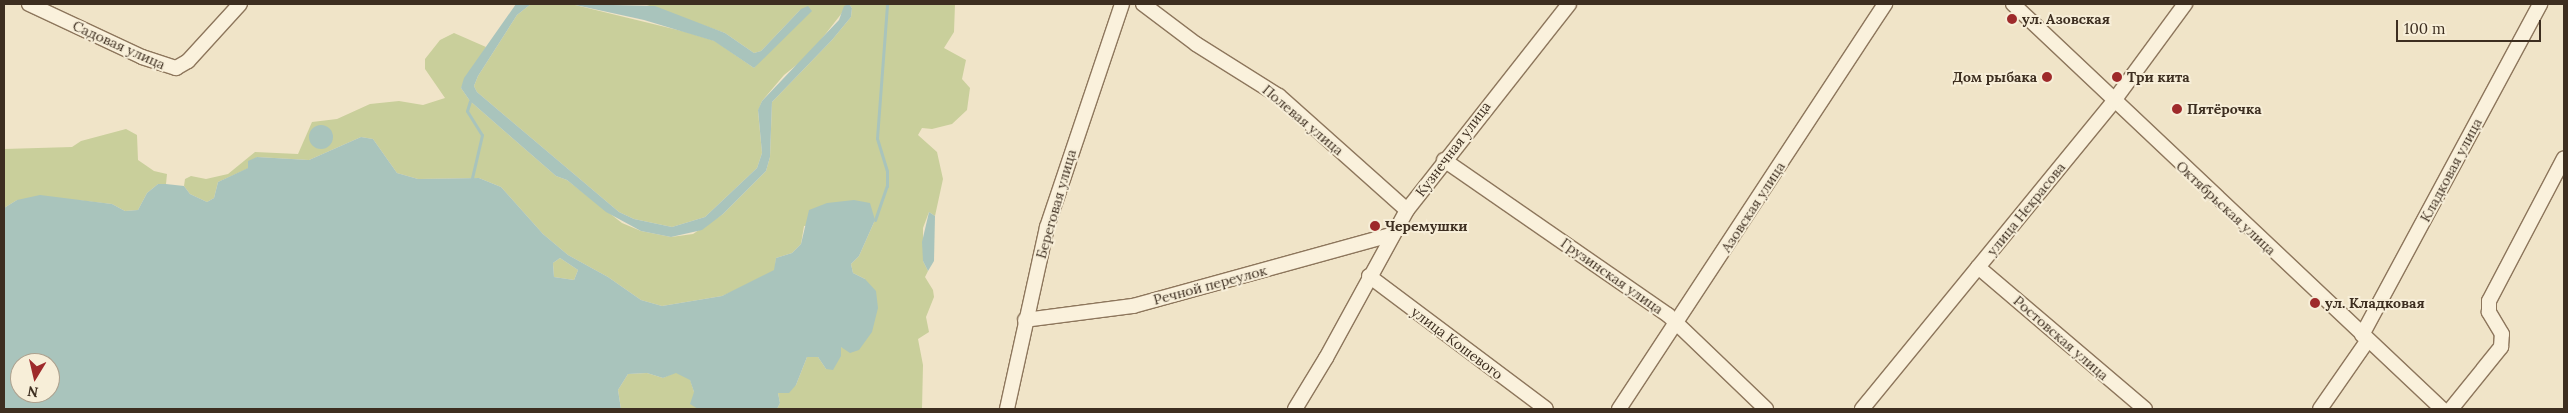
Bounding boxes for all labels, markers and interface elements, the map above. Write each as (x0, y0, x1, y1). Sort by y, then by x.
scale bar (2398, 10, 2543, 42)
place label: ул. Азовская (2022, 11, 2110, 27)
marker: ул. Азовская (2006, 13, 2018, 25)
street label: Садовая улица (70, 17, 168, 73)
text: 100 m (2404, 19, 2445, 38)
place label: Дом рыбака (1952, 69, 2037, 85)
place label: Три кита (2127, 69, 2190, 85)
marker: Дом рыбака (2041, 71, 2053, 83)
marker: Три кита (2111, 71, 2123, 83)
street label: Полевая улица (1259, 81, 1347, 159)
street label: Кузнечная улица (1412, 98, 1494, 200)
place label: Пятёрочка (2187, 101, 2262, 117)
marker: Пятёрочка (2171, 103, 2183, 115)
street label: Кладковая улица (2417, 115, 2485, 225)
street label: Береговая улица (1032, 148, 1080, 260)
street label: Октябрьская улица (2173, 158, 2279, 258)
street label: Азовская улица (1718, 159, 1788, 255)
street label: улица Некрасова (1983, 159, 2069, 259)
place label: Черемушки (1385, 218, 1468, 234)
marker: Черемушки (1369, 220, 1381, 232)
street label: Грузинская улица (1558, 234, 1666, 318)
street label: Речной переулок (1151, 262, 1269, 308)
street label: Ростовская улица (2010, 292, 2112, 384)
place label: ул. Кладковая (2325, 295, 2425, 311)
marker: ул. Кладковая (2309, 297, 2321, 309)
street label: улица Кошевого (1408, 303, 1506, 383)
north arrow (10, 353, 60, 403)
text: N (26, 382, 40, 402)

